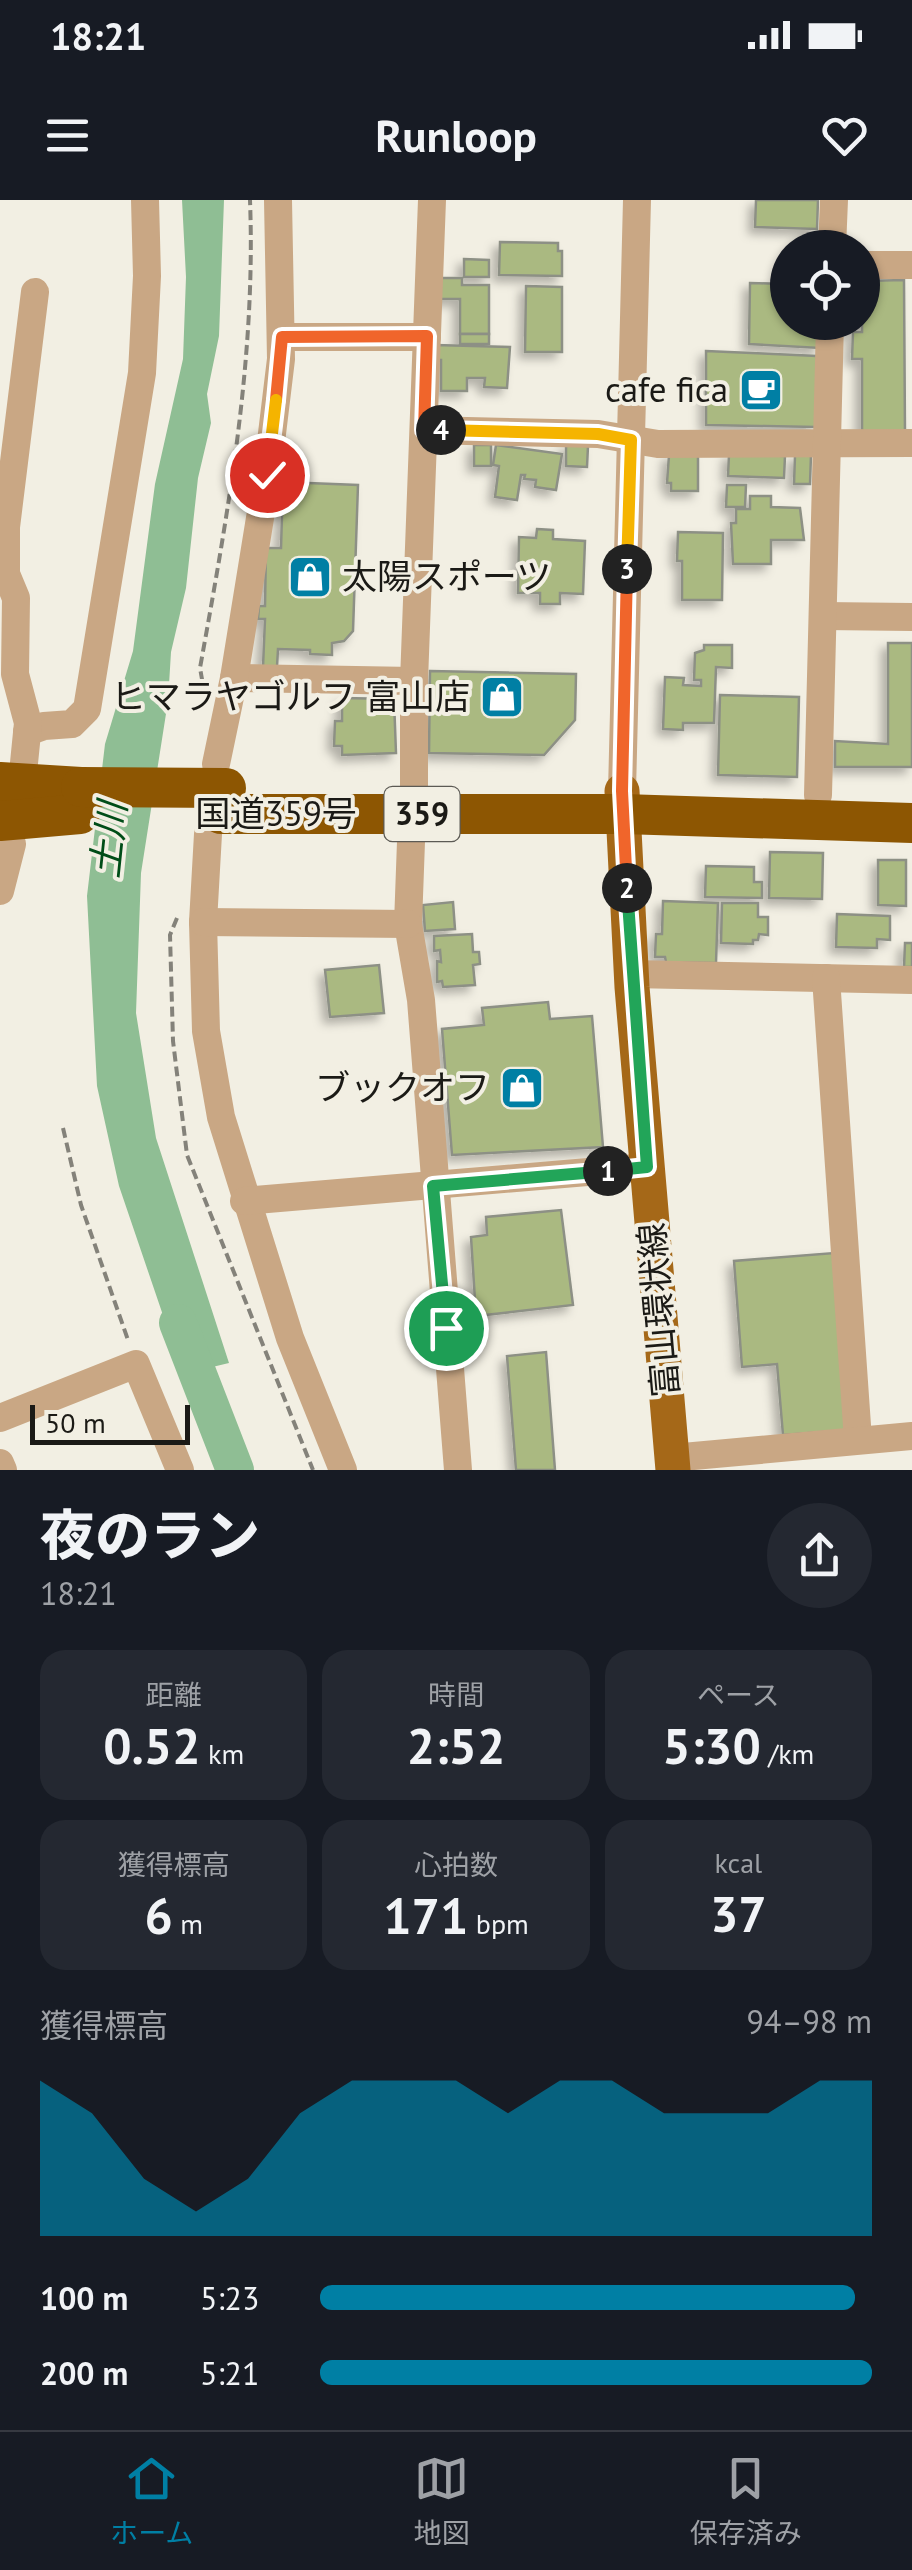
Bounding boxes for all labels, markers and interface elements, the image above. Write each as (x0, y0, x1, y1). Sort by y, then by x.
text: 18:21 (50, 11, 146, 60)
text: Runloop (375, 106, 537, 164)
icon: menu (40, 108, 95, 163)
icon: heart (817, 108, 872, 163)
map controls (770, 230, 880, 340)
button: locate (770, 230, 880, 340)
place label: cafe fica (605, 366, 728, 412)
cafe icon: cafe fica (738, 367, 784, 413)
pin: 4 (416, 405, 466, 455)
text: 4 (433, 411, 449, 448)
pin (225, 433, 310, 518)
icon: check (240, 448, 295, 503)
pin: 3 (602, 544, 652, 594)
text: 3 (619, 550, 635, 587)
place label: 太陽スポーツ (342, 553, 551, 599)
shop icon: 太陽スポーツ (287, 554, 333, 600)
place label: ヒマラヤゴルフ 富山店 (111, 673, 470, 719)
shop icon: ヒマラヤゴルフ 富山店 (479, 674, 525, 720)
road number: 359 (384, 787, 460, 841)
street label: 国道359号 (195, 790, 357, 836)
water label: 土川 (79, 796, 136, 880)
pin: 2 (602, 863, 652, 913)
text: 2 (619, 869, 635, 906)
place label: ブックオフ (315, 1064, 490, 1110)
shop icon: ブックオフ (499, 1065, 545, 1111)
pin: 1 (583, 1146, 633, 1196)
text: 1 (600, 1152, 616, 1189)
street label: 富山環状線 (627, 1221, 689, 1399)
pin (404, 1286, 489, 1371)
icon: arrive (419, 1301, 474, 1356)
scale bar (30, 1400, 190, 1444)
text: 50 m (45, 1404, 106, 1441)
text: 夜のラン (40, 1499, 260, 1570)
button: share (767, 1503, 872, 1608)
text: 18:21 (40, 1572, 117, 1614)
text: 距離 (146, 1676, 202, 1713)
text: 時間 (428, 1676, 484, 1713)
text: ペース (697, 1676, 780, 1713)
text: 0.52 (103, 1713, 201, 1778)
text: 2:52 (407, 1713, 505, 1778)
text: 5:30 (662, 1713, 761, 1778)
text: km (201, 1735, 244, 1772)
text: /km (761, 1735, 814, 1772)
text: kcal (714, 1844, 762, 1881)
text: 獲得標高 (118, 1846, 230, 1883)
text: 心拍数 (414, 1846, 498, 1883)
text: 37 (710, 1881, 767, 1946)
text: 6 (144, 1883, 173, 1948)
text: 171 (383, 1883, 468, 1948)
text: m (173, 1905, 203, 1942)
text: bpm (468, 1905, 529, 1942)
text: 94–98 m (747, 2000, 872, 2042)
text: 獲得標高 (40, 2004, 168, 2046)
text: 100 m (40, 2277, 128, 2319)
text: 5:23 (200, 2277, 259, 2319)
text: 200 m (40, 2352, 128, 2394)
text: 5:21 (200, 2352, 259, 2394)
tab: ホーム (110, 2451, 193, 2551)
tab: 地図 (414, 2451, 470, 2551)
tab: 保存済み (690, 2451, 802, 2551)

